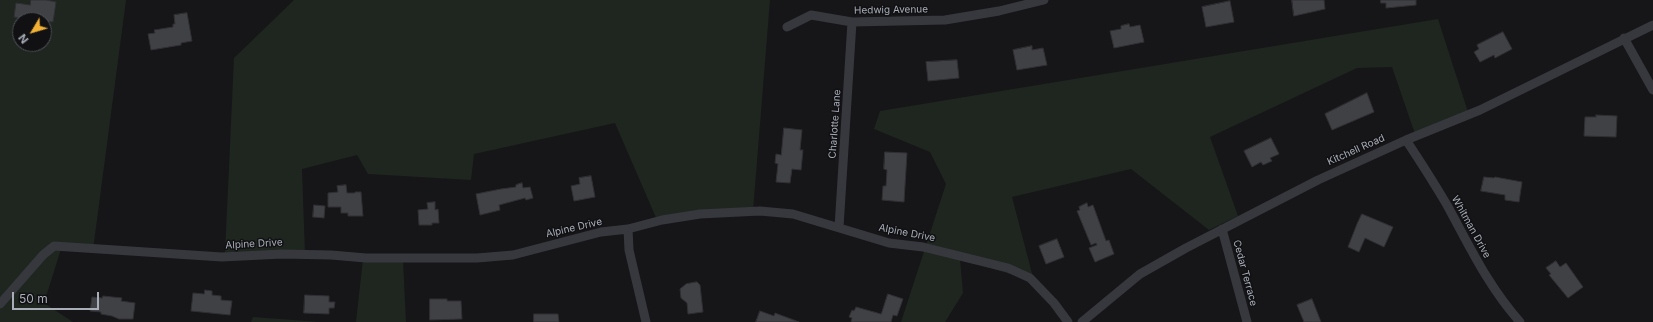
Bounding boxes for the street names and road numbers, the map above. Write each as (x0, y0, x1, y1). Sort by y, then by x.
street label: Hedwig Avenue (854, 3, 928, 17)
street label: Charlotte Lane (827, 89, 843, 159)
street label: Kitchell Road (1325, 132, 1387, 168)
street label: Whitman Drive (1449, 194, 1493, 260)
street label: Alpine Drive (545, 216, 603, 240)
street label: Alpine Drive (878, 222, 936, 244)
street label: Alpine Drive (225, 237, 283, 251)
street label: Cedar Terrace (1230, 239, 1260, 307)

